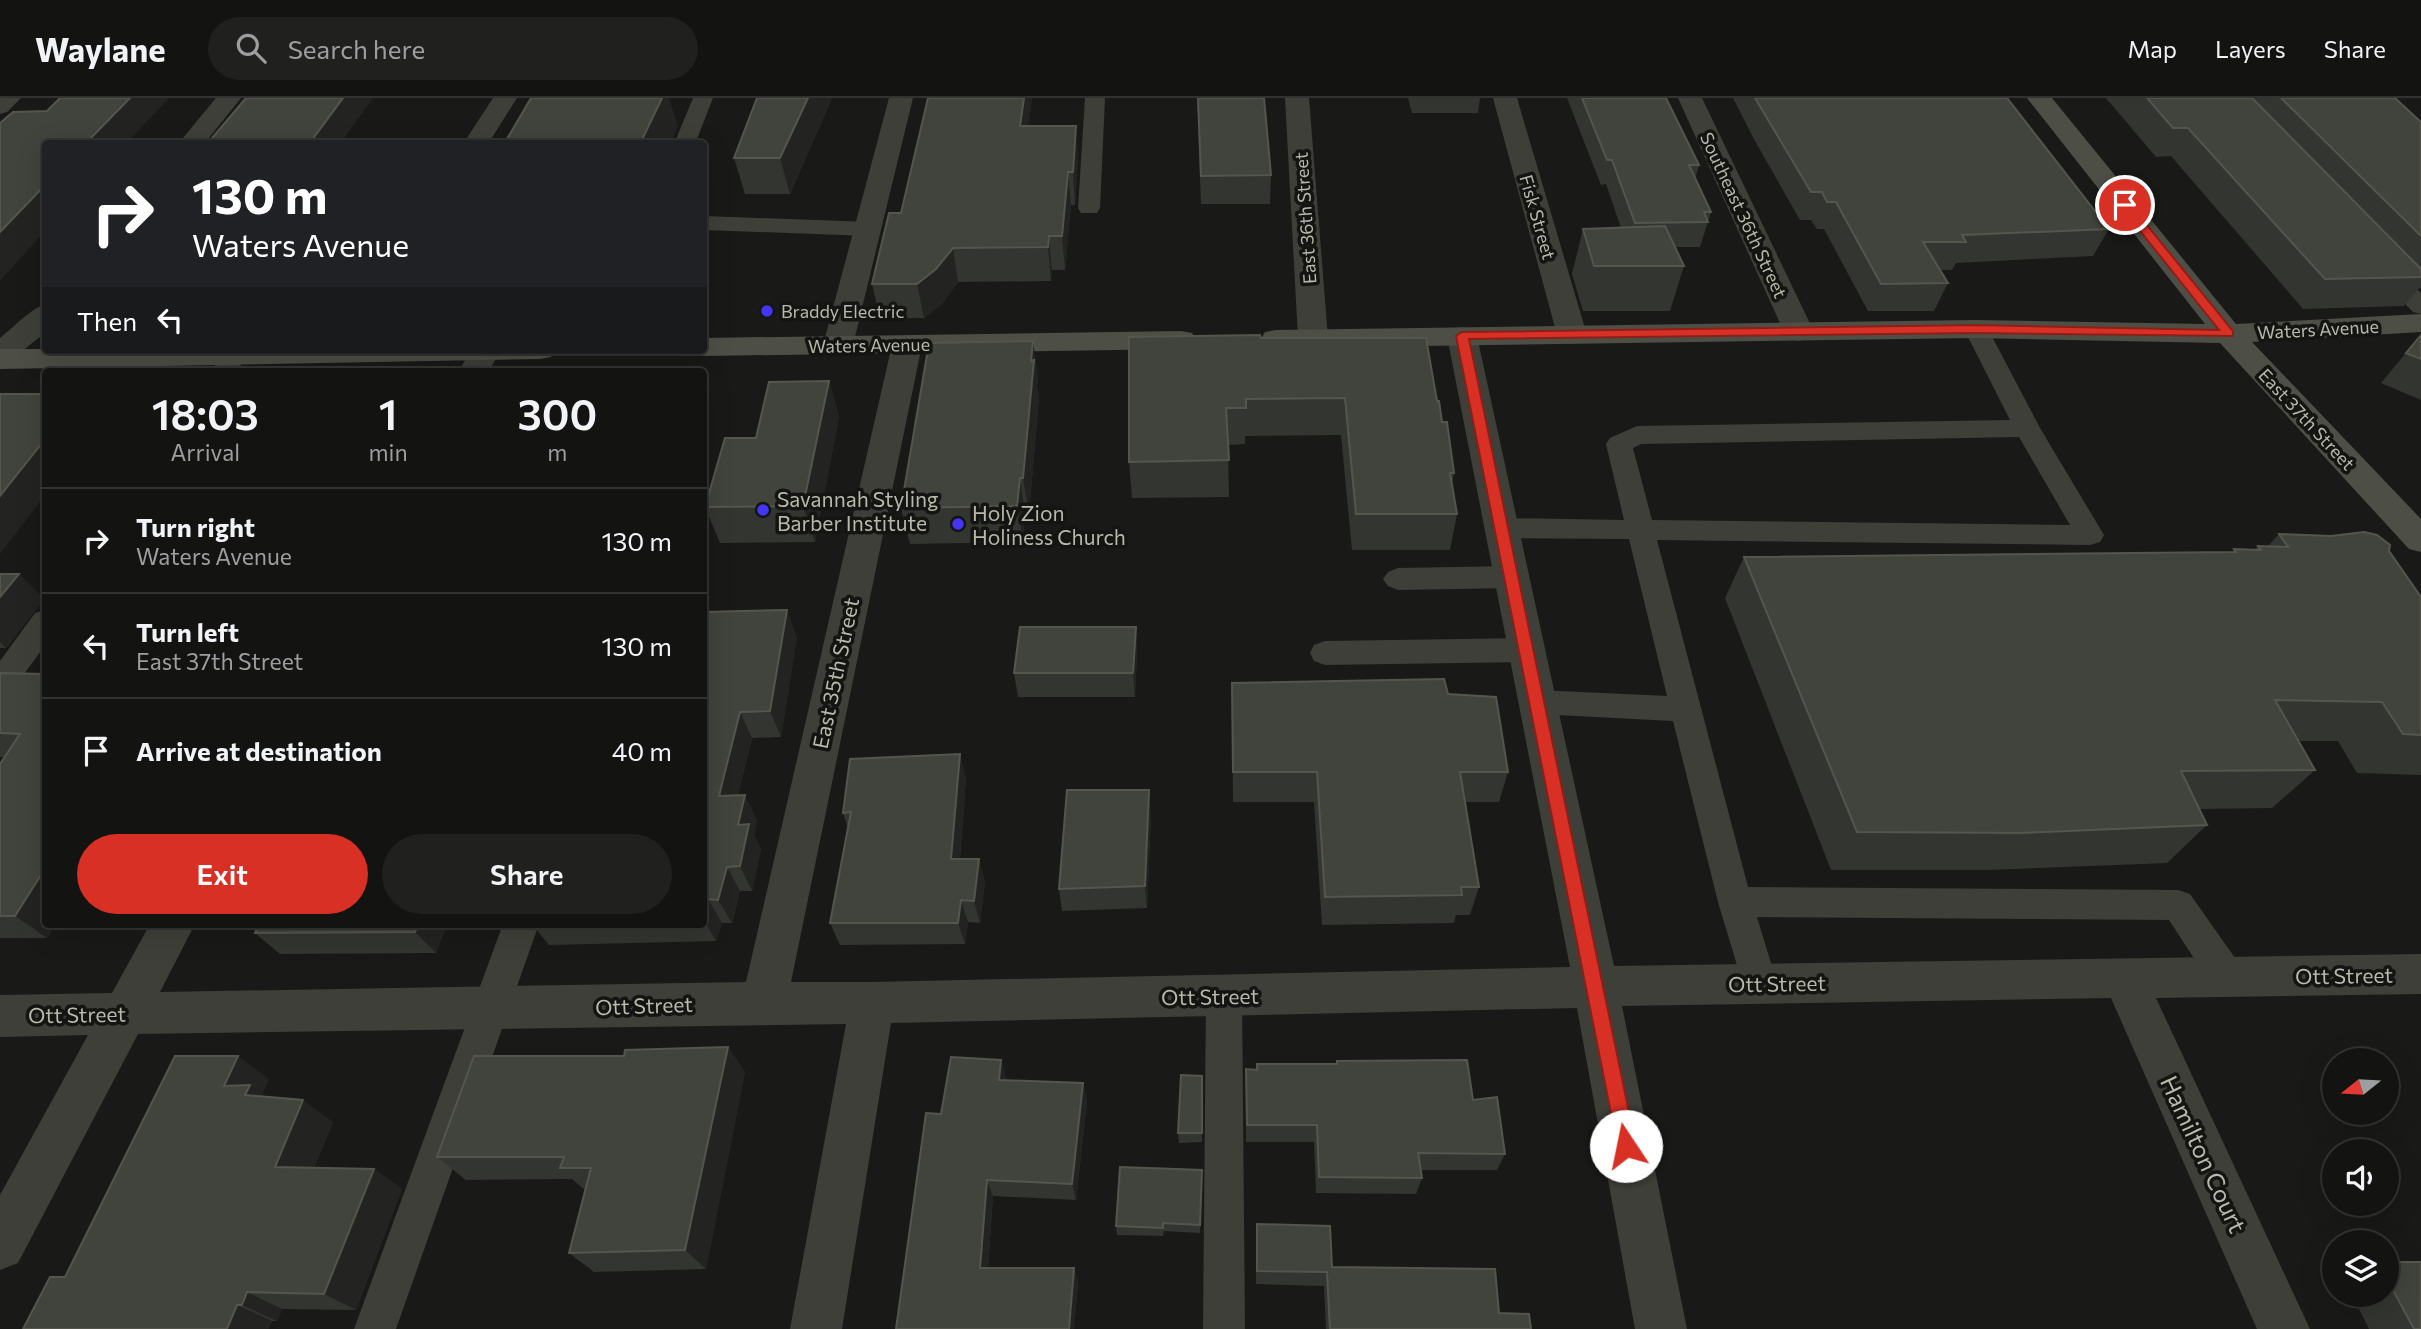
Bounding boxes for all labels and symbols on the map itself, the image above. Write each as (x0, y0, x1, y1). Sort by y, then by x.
street label: Southeast 36th Street (1696, 129, 1792, 301)
street label: East 36th Street (1289, 151, 1321, 285)
street label: Fisk Street (1515, 172, 1561, 262)
pin (2095, 175, 2155, 235)
place label: Braddy Electric (781, 300, 904, 322)
marker: Braddy Electric (759, 303, 775, 319)
street label: Waters Avenue (2256, 315, 2380, 343)
street label: Waters Avenue (808, 333, 930, 357)
street label: East 37th Street (2254, 364, 2360, 474)
place label: Savannah Styling Barber Institute (777, 486, 938, 535)
place label: Holy Zion Holiness Church (972, 500, 1126, 549)
marker: Savannah Styling Barber Institute (755, 502, 771, 518)
marker: Holy Zion Holiness Church (950, 516, 966, 532)
street label: East 35th Street (807, 595, 863, 751)
street label: Ott Street (2295, 962, 2393, 988)
street label: Ott Street (1728, 970, 1826, 996)
street label: Ott Street (1161, 983, 1259, 1009)
street label: Ott Street (595, 991, 693, 1019)
street label: Ott Street (28, 1001, 126, 1027)
north arrow (2322, 1048, 2399, 1125)
street label: Hamilton Court (2155, 1071, 2253, 1237)
position arrow (1589, 1109, 1663, 1183)

